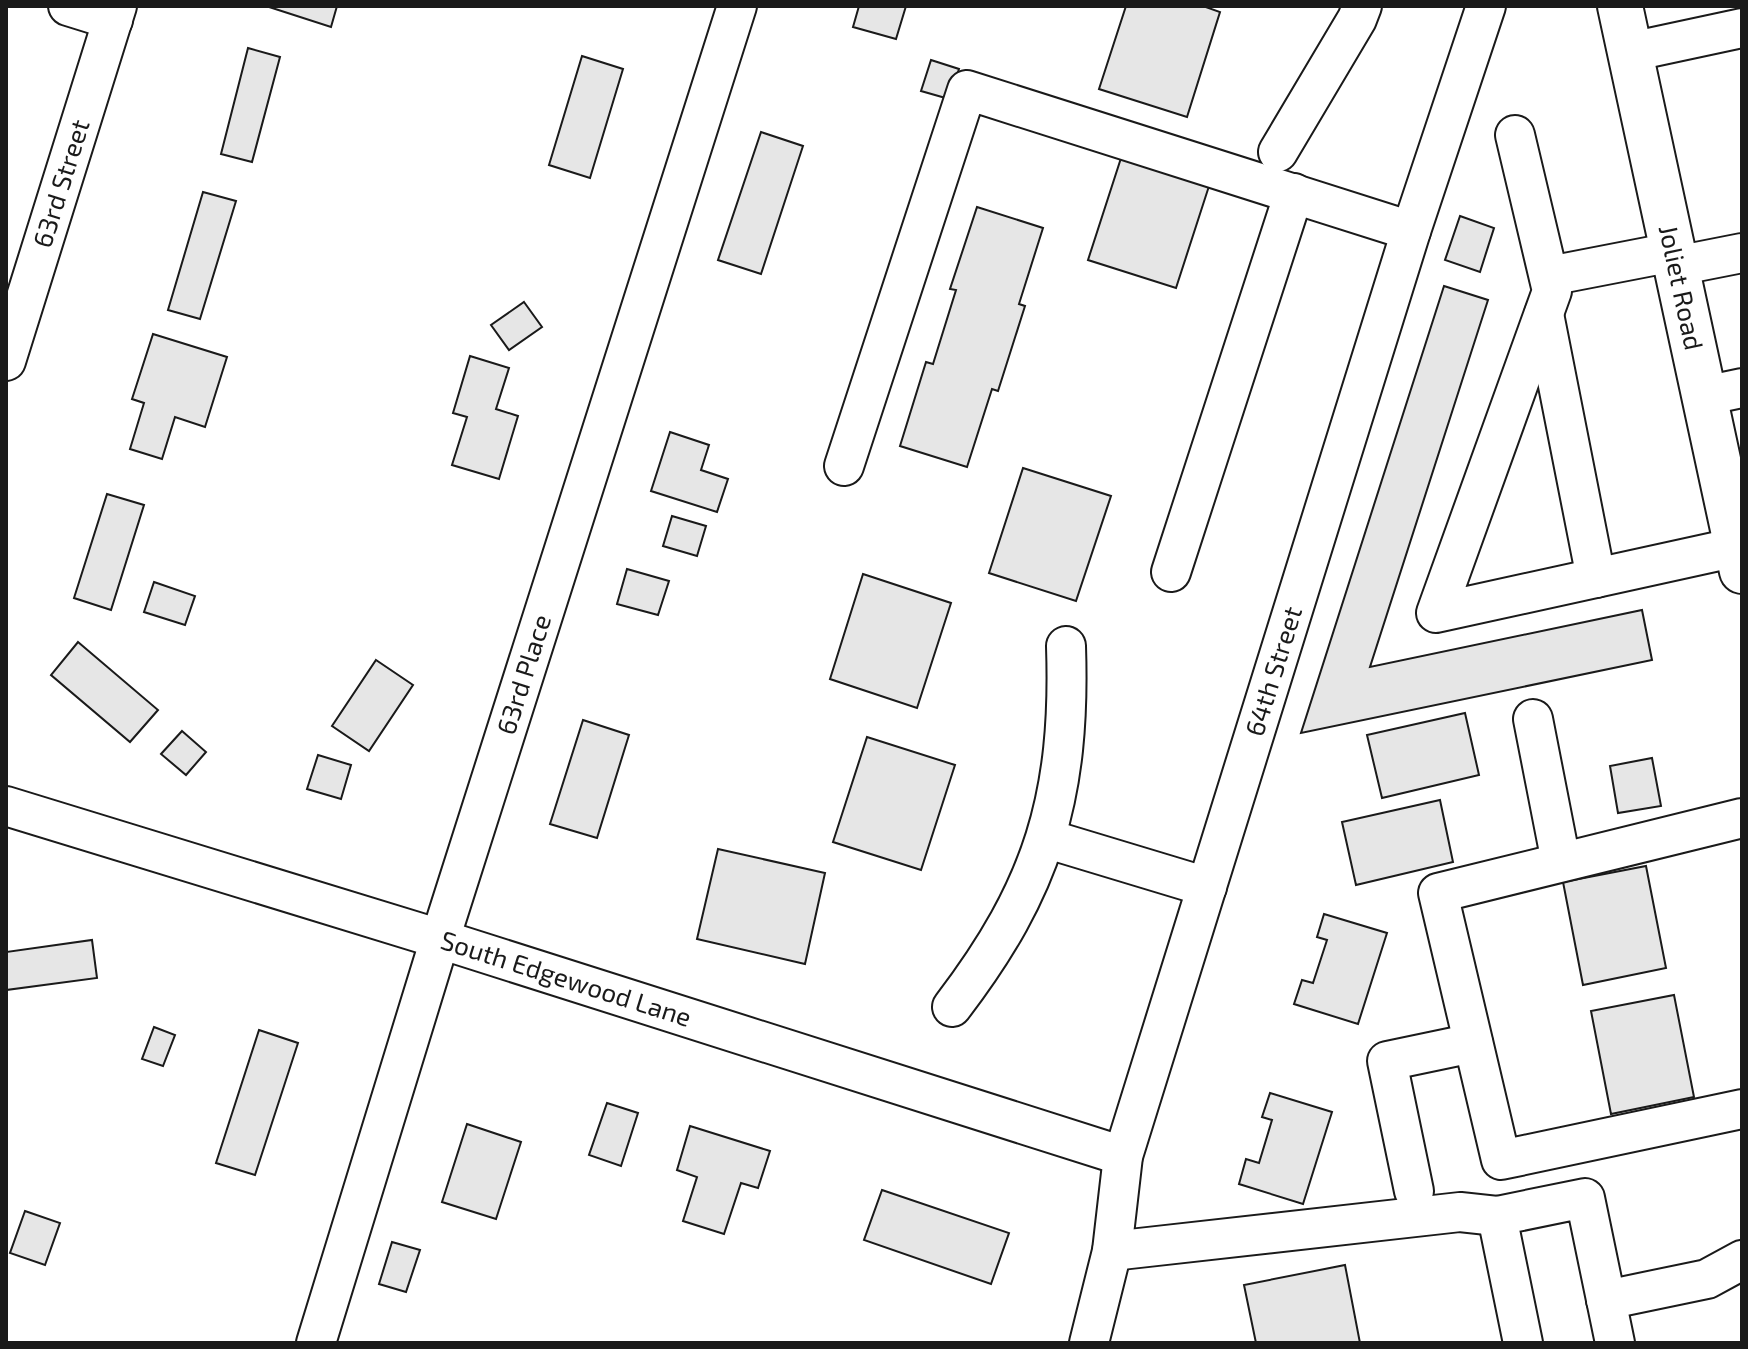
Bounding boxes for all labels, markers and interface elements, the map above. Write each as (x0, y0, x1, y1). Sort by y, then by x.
street label: 63rd Street (26, 115, 95, 251)
street label: Joliet Road (1654, 222, 1711, 353)
street label: 64th Street (1238, 602, 1307, 740)
street label: 63rd Place (489, 610, 556, 738)
street label: South Edgewood Lane (437, 923, 696, 1032)

